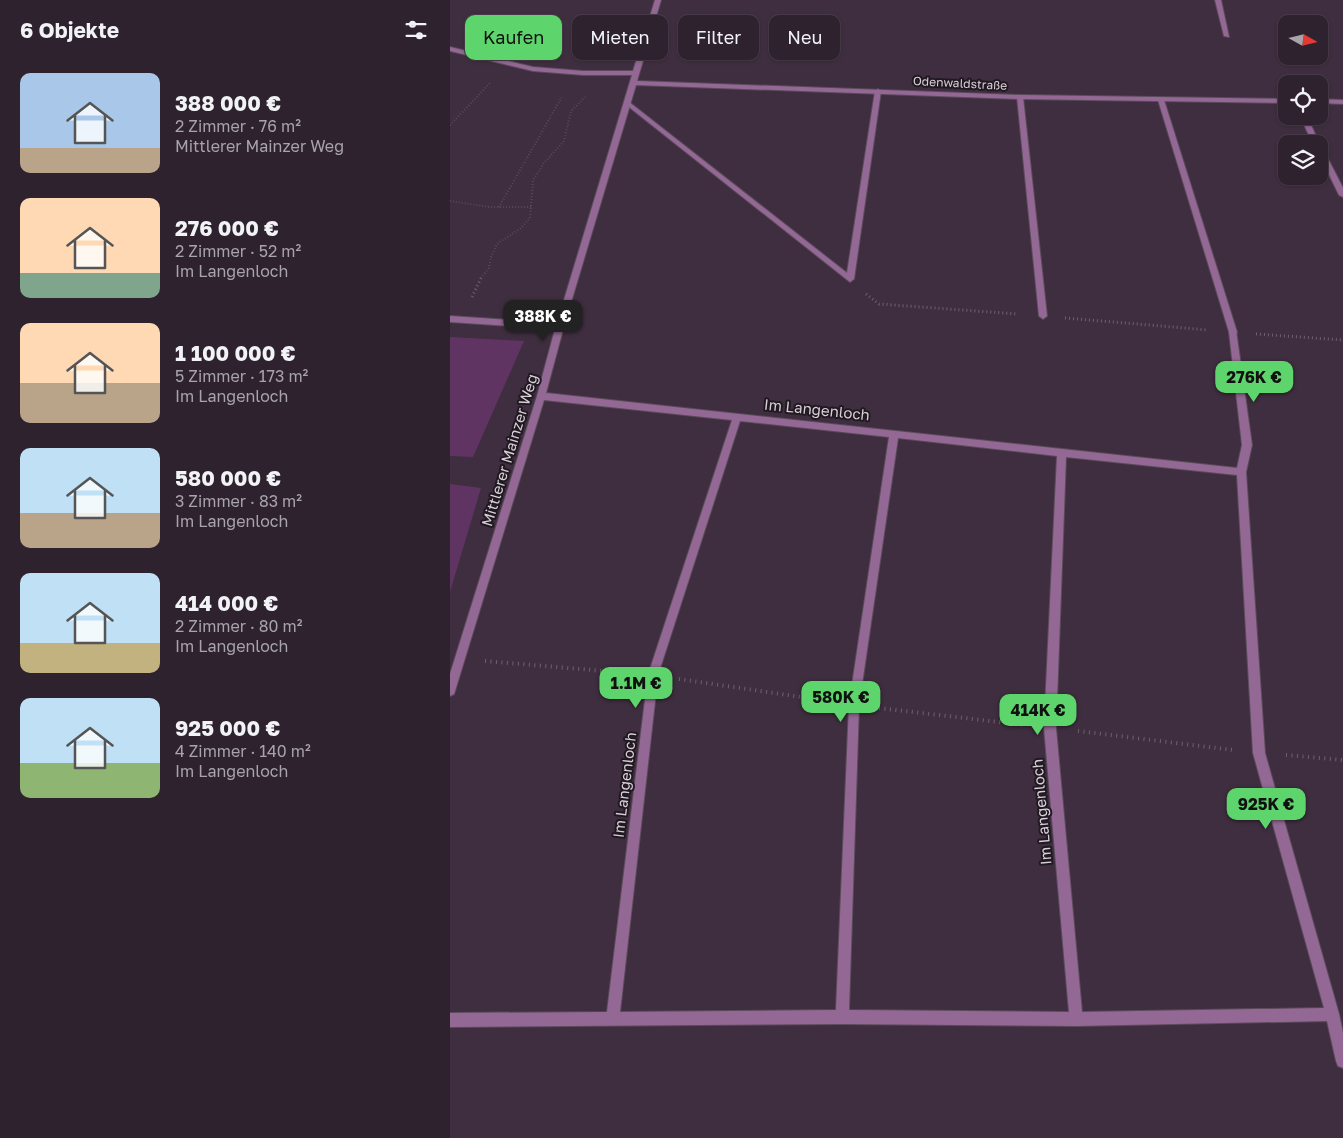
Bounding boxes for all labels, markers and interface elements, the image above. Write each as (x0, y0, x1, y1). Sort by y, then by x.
chip: Kaufen (465, 15, 562, 60)
chip: Mieten (572, 15, 668, 60)
chip: Filter (678, 15, 759, 60)
chip: Neu (769, 15, 840, 60)
north arrow (1278, 15, 1328, 65)
map controls (1278, 15, 1328, 185)
icon: filters (402, 16, 430, 44)
text: 6 Objekte (20, 17, 119, 43)
street label: Odenwaldstraße (913, 73, 1007, 93)
button: locate (1278, 75, 1328, 125)
text: 388 000 € (175, 90, 281, 116)
icon: home (60, 93, 120, 153)
text: 2 Zimmer · 76 m² (175, 116, 301, 136)
button: layers (1278, 135, 1328, 185)
text: Mittlerer Mainzer Weg (175, 136, 344, 156)
text: 276 000 € (175, 215, 279, 241)
icon: home (60, 218, 120, 278)
text: 2 Zimmer · 52 m² (175, 241, 301, 261)
text: Im Langenloch (175, 261, 288, 281)
pin: 388K € (502, 300, 584, 342)
text: 388K € (514, 306, 572, 326)
text: 1 100 000 € (175, 340, 295, 366)
icon: home (60, 343, 120, 403)
pin: 276K € (1213, 360, 1295, 403)
text: 5 Zimmer · 173 m² (175, 366, 308, 386)
text: 276K € (1226, 367, 1282, 387)
street label: Mittlerer Mainzer Weg (477, 372, 541, 528)
text: Im Langenloch (175, 386, 288, 406)
street label: Im Langenloch (763, 394, 871, 424)
text: 580 000 € (175, 465, 281, 491)
icon: home (60, 468, 120, 528)
text: 3 Zimmer · 83 m² (175, 491, 302, 511)
text: Im Langenloch (175, 511, 288, 531)
text: 414 000 € (175, 590, 278, 616)
icon: home (60, 593, 120, 653)
text: 2 Zimmer · 80 m² (175, 616, 302, 636)
text: Im Langenloch (175, 636, 288, 656)
pin: 1.1M € (595, 666, 677, 709)
text: 1.1M € (610, 673, 662, 693)
pin: 580K € (800, 680, 882, 723)
text: 580K € (812, 687, 870, 707)
pin: 414K € (997, 694, 1079, 736)
text: 414K € (1010, 700, 1066, 720)
text: 925 000 € (175, 715, 280, 741)
icon: home (60, 718, 120, 778)
street label: Im Langenloch (609, 731, 639, 839)
text: 4 Zimmer · 140 m² (175, 741, 311, 761)
street label: Im Langenloch (1027, 758, 1055, 866)
text: Im Langenloch (175, 761, 288, 781)
pin: 925K € (1225, 788, 1307, 830)
text: 925K € (1238, 794, 1294, 814)

